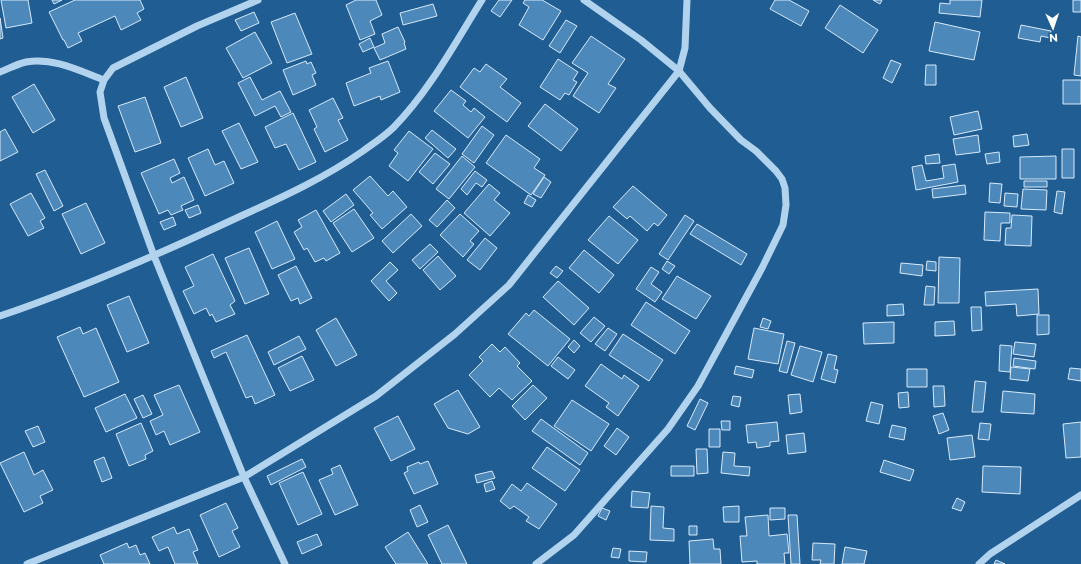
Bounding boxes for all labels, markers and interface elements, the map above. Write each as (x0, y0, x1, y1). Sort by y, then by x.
north arrow (1033, 8, 1073, 48)
text: N (1049, 31, 1058, 45)

